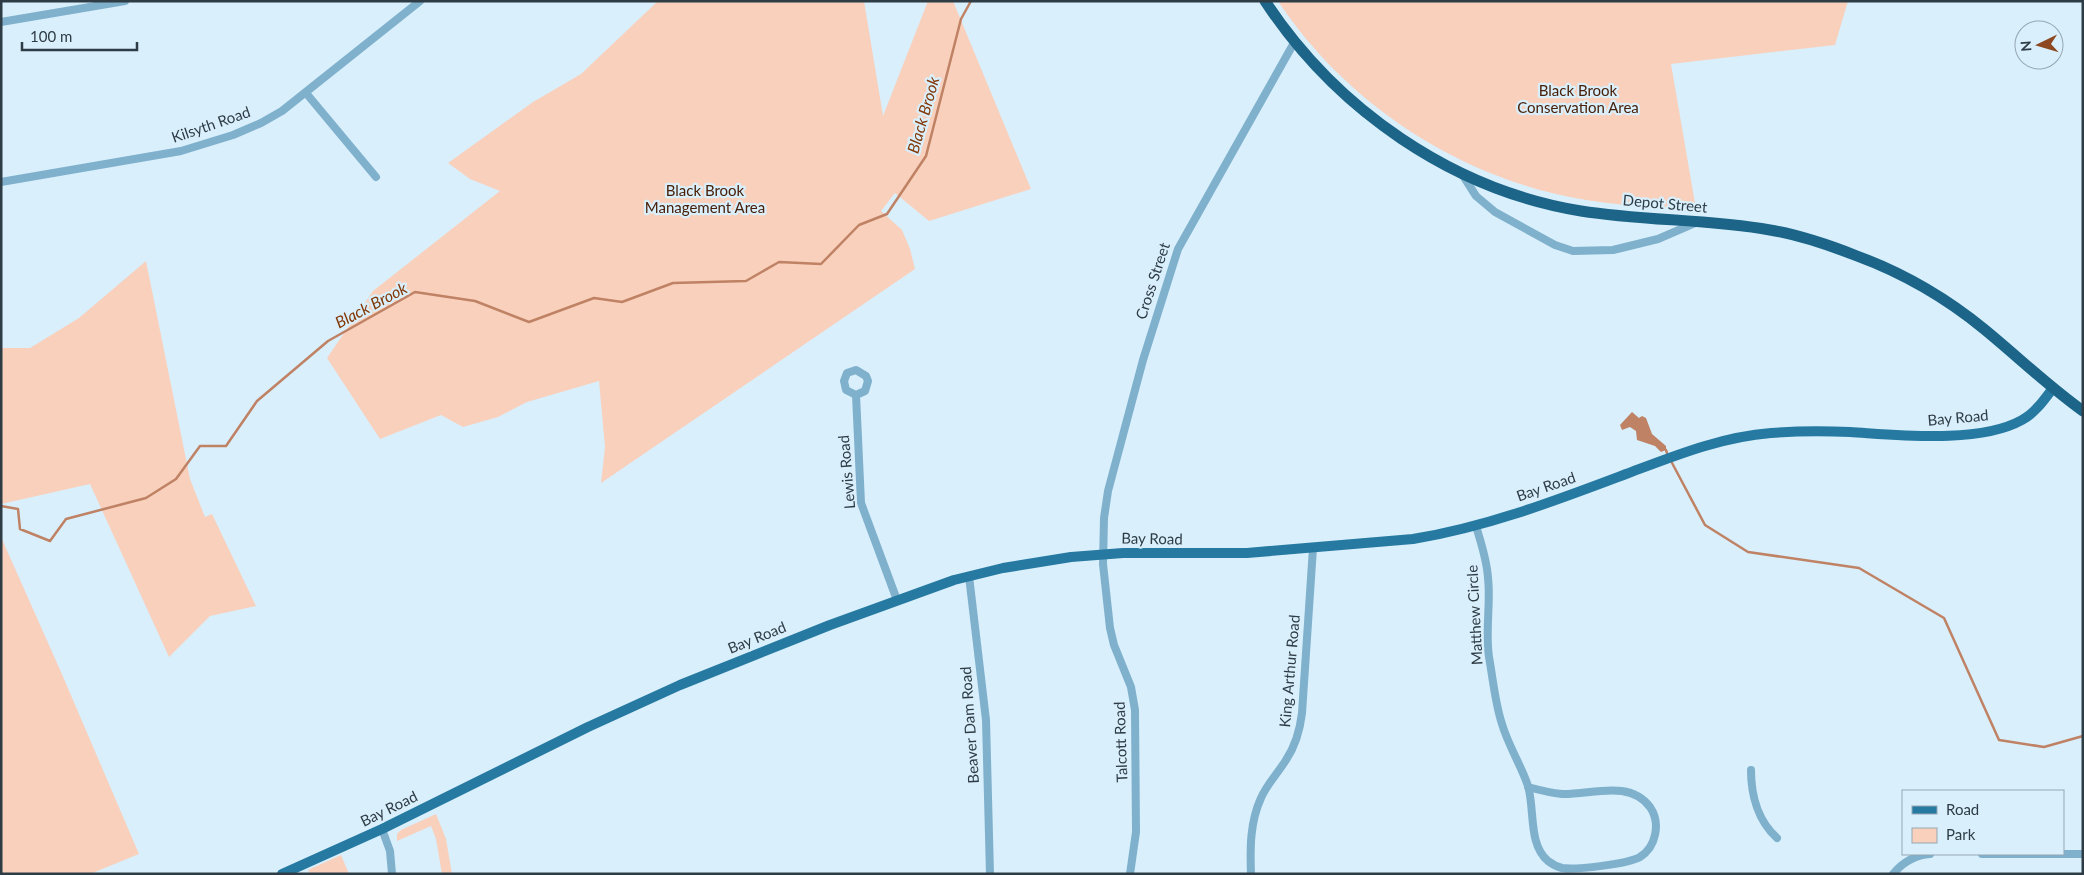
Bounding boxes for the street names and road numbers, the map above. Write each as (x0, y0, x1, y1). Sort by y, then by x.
street label: Kilsyth Road (169, 102, 252, 146)
street label: Depot Street (1622, 190, 1709, 216)
street label: Cross Street (1131, 239, 1173, 321)
street label: Bay Road (1927, 405, 1989, 429)
street label: Lewis Road (834, 434, 858, 510)
street label: Bay Road (1514, 468, 1578, 505)
street label: Bay Road (1121, 528, 1183, 548)
street label: Matthew Circle (1462, 564, 1486, 666)
street label: King Arthur Road (1275, 614, 1303, 728)
street label: Bay Road (725, 617, 788, 657)
street label: Beaver Dam Road (956, 666, 982, 784)
street label: Talcott Road (1110, 701, 1130, 783)
street label: Bay Road (357, 787, 420, 830)

